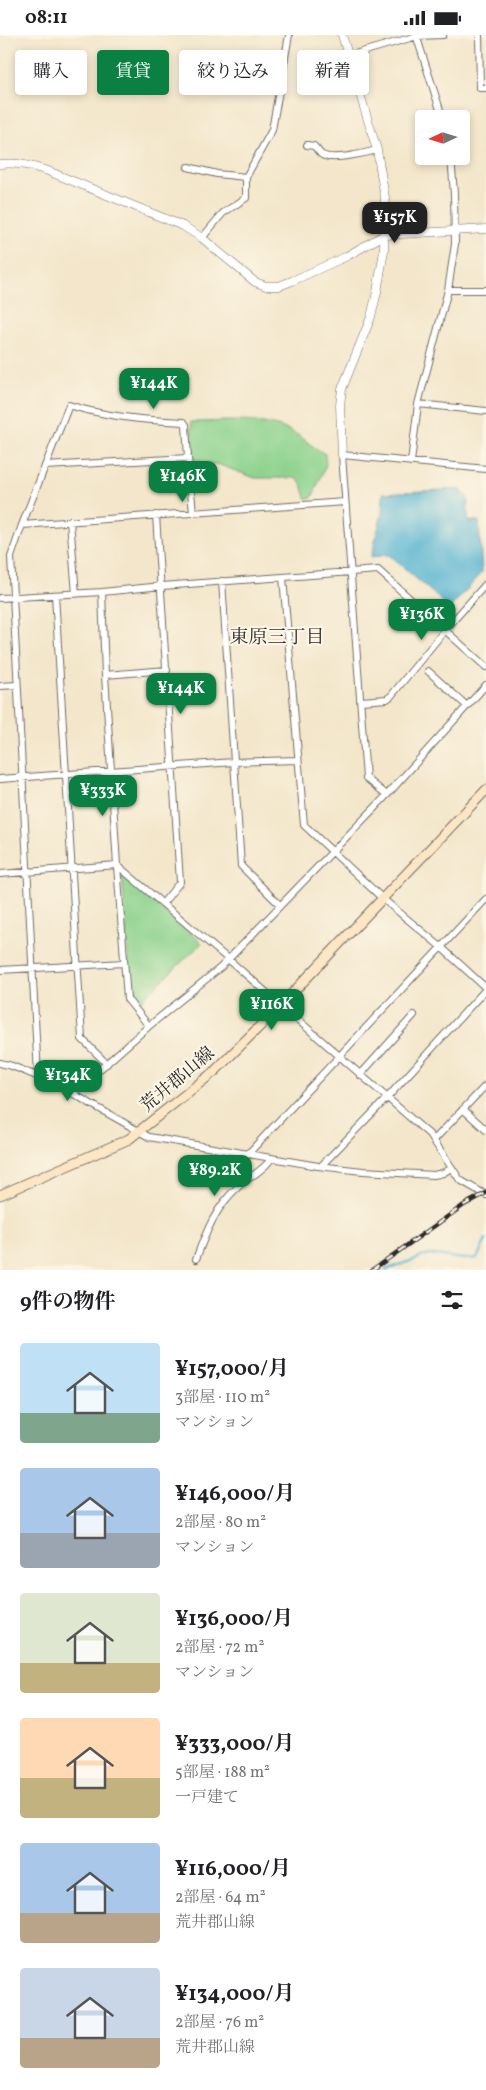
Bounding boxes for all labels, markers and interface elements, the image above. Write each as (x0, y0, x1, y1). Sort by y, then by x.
text: 08:11 (25, 5, 68, 31)
chip: 購入 (15, 50, 87, 95)
chip: 賃貸 (97, 50, 169, 95)
chip: 絞り込み (179, 50, 287, 95)
chip: 新着 (297, 50, 369, 95)
north arrow (415, 110, 470, 165)
map controls (415, 110, 470, 165)
pin: ¥157K (360, 201, 430, 244)
text: ¥157K (373, 207, 417, 229)
pin: ¥144K (119, 367, 189, 410)
text: ¥144K (130, 373, 178, 395)
pin: ¥146K (148, 461, 218, 503)
text: ¥146K (160, 466, 206, 488)
pin: ¥136K (387, 599, 457, 641)
text: ¥136K (399, 604, 445, 626)
district label: 東原三丁目 (229, 625, 325, 651)
pin: ¥144K (146, 673, 216, 715)
text: ¥144K (157, 678, 205, 700)
pin: ¥333K (68, 775, 138, 817)
text: ¥333K (80, 780, 126, 802)
pin: ¥116K (237, 989, 307, 1031)
text: ¥116K (250, 994, 294, 1016)
street label: 荒井郡山線 (135, 1042, 220, 1119)
pin: ¥134K (33, 1059, 103, 1102)
text: ¥134K (45, 1065, 91, 1087)
pin: ¥89.2K (174, 1155, 256, 1197)
text: ¥89.2K (189, 1160, 241, 1182)
icon: filters (438, 1286, 466, 1314)
text: 9件の物件 (20, 1288, 116, 1317)
text: ¥157,000/月 (175, 1355, 289, 1384)
icon: home (60, 1363, 120, 1423)
text: 3部屋 · 110 m² (175, 1387, 270, 1409)
text: マンション (175, 1412, 254, 1434)
text: ¥146,000/月 (175, 1480, 295, 1509)
icon: home (60, 1488, 120, 1548)
text: 2部屋 · 80 m² (175, 1512, 266, 1534)
text: マンション (175, 1537, 254, 1559)
text: ¥136,000/月 (175, 1605, 293, 1634)
icon: home (60, 1613, 120, 1673)
text: 2部屋 · 72 m² (175, 1637, 264, 1659)
text: マンション (175, 1662, 254, 1684)
text: ¥333,000/月 (175, 1730, 295, 1759)
icon: home (60, 1738, 120, 1798)
text: 5部屋 · 188 m² (175, 1762, 270, 1784)
text: 一戸建て (175, 1787, 239, 1809)
text: ¥116,000/月 (175, 1855, 291, 1884)
icon: home (60, 1863, 120, 1923)
text: 2部屋 · 64 m² (175, 1887, 266, 1909)
text: 荒井郡山線 (175, 1912, 255, 1934)
text: ¥134,000/月 (175, 1980, 295, 2009)
icon: home (60, 1988, 120, 2048)
text: 2部屋 · 76 m² (175, 2012, 264, 2034)
text: 荒井郡山線 (175, 2037, 255, 2059)

